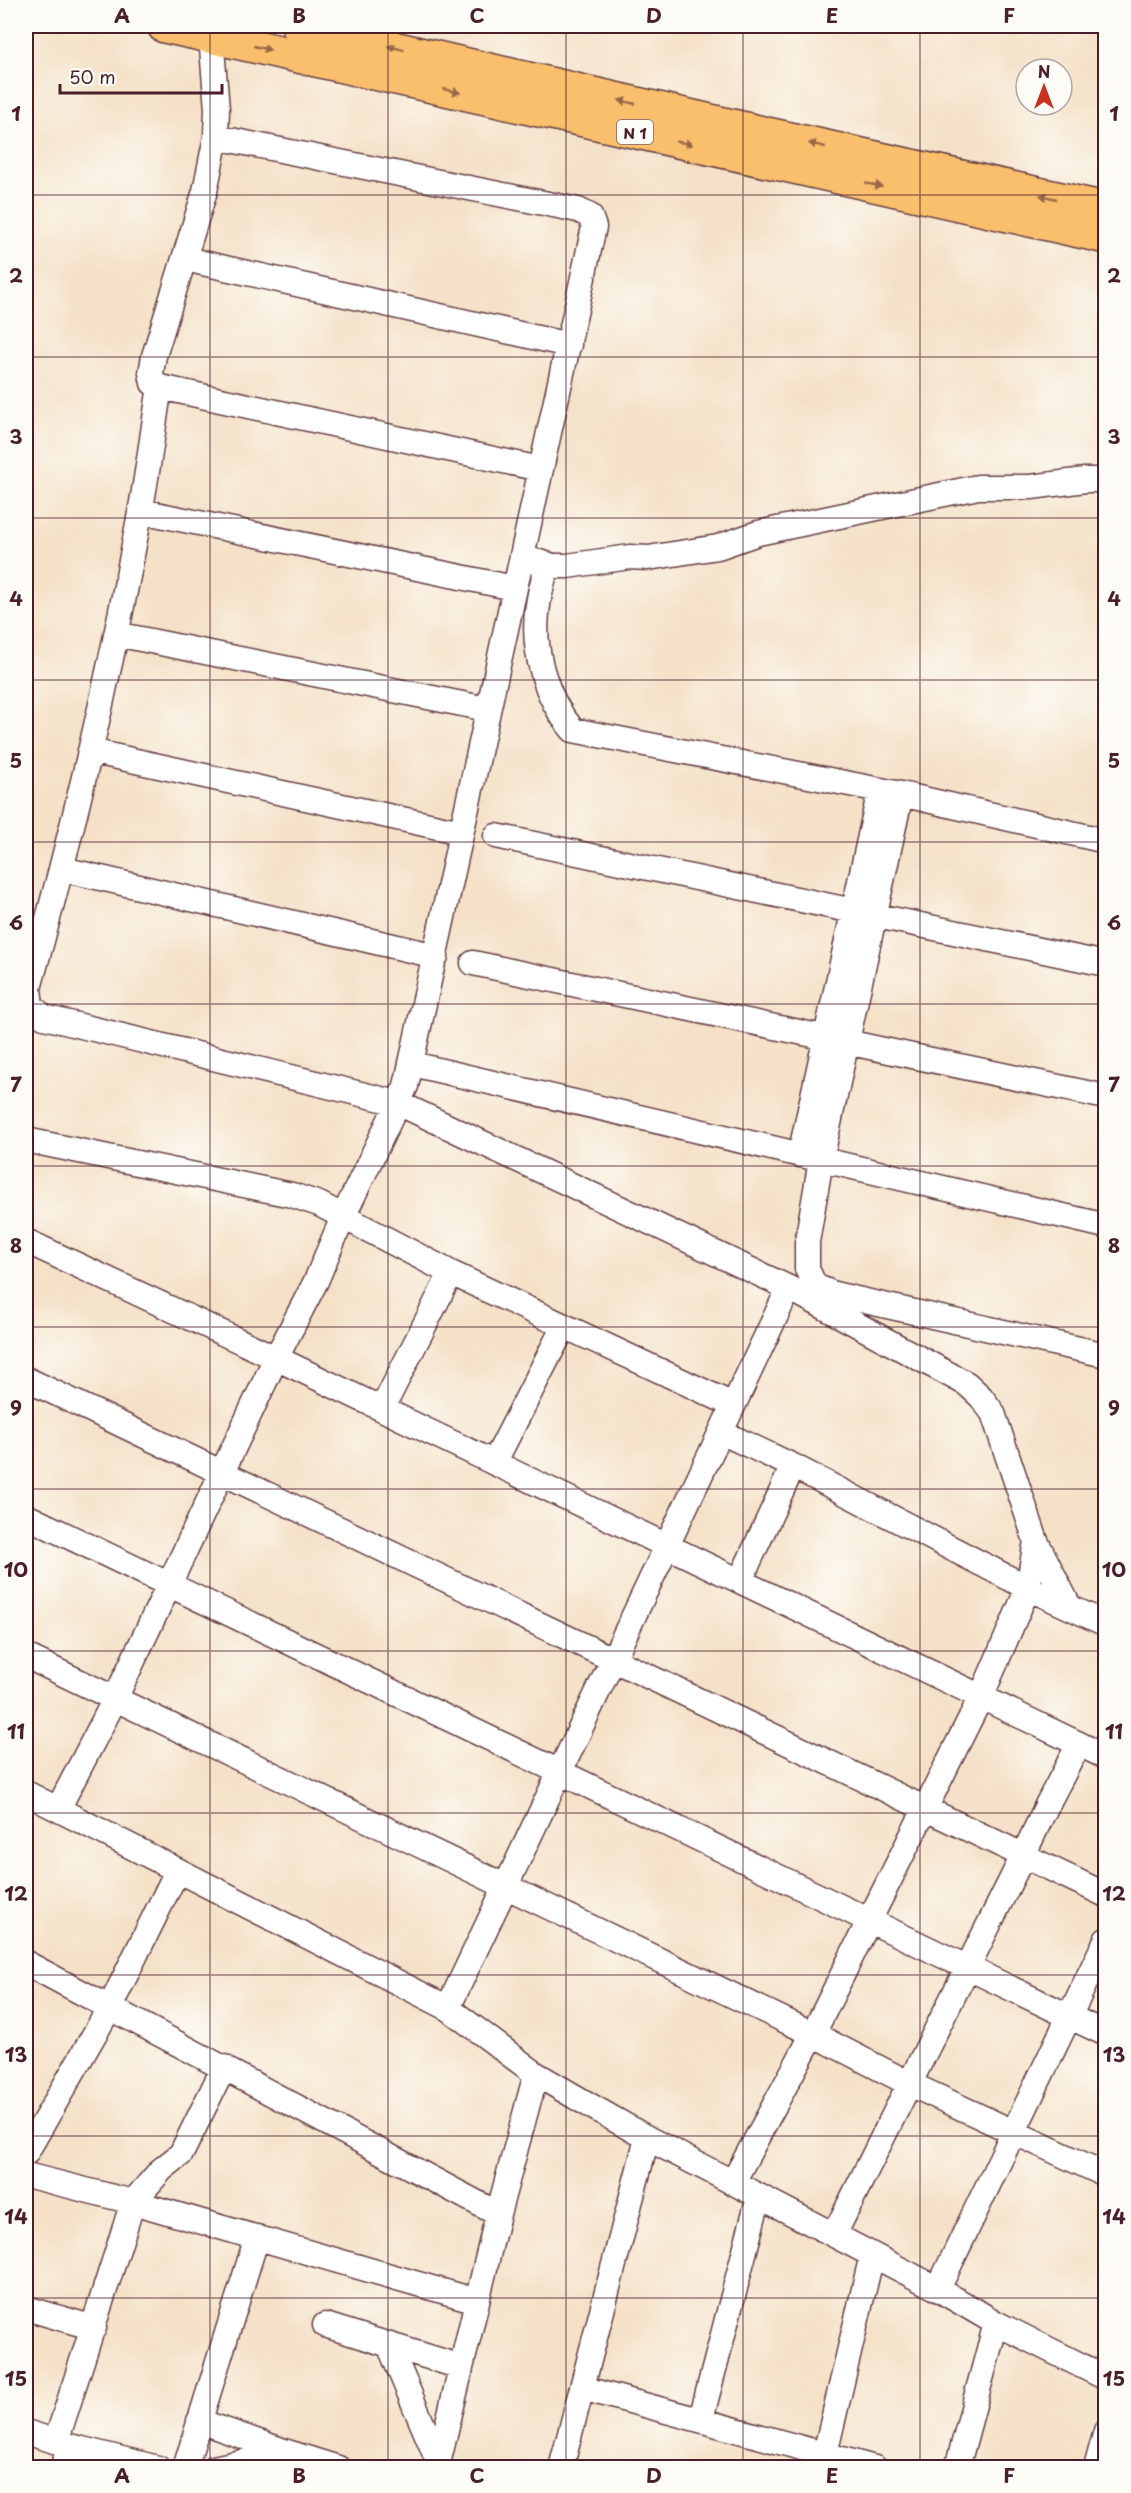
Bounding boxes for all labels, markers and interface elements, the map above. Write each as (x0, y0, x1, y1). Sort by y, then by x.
text: A (114, 0, 130, 30)
text: B (292, 0, 306, 30)
text: C (469, 0, 485, 30)
text: D (646, 0, 662, 30)
text: E (826, 0, 838, 30)
text: F (1003, 0, 1015, 30)
one-way arrow (253, 43, 272, 53)
one-way arrow (387, 43, 405, 53)
scale bar (60, 57, 222, 95)
north arrow (1014, 57, 1074, 117)
text: N (1038, 59, 1050, 83)
text: 50 m (69, 63, 116, 90)
one-way arrow (443, 87, 462, 96)
one-way arrow (618, 96, 636, 106)
text: 1 (11, 98, 21, 128)
text: 1 (1109, 98, 1119, 128)
road number: N 1 (617, 120, 653, 144)
one-way arrow (674, 139, 693, 149)
one-way arrow (807, 140, 826, 149)
one-way arrow (865, 181, 884, 190)
one-way arrow (1039, 191, 1058, 201)
text: 2 (9, 260, 23, 290)
text: 2 (1107, 260, 1121, 290)
text: 3 (9, 421, 23, 451)
text: 3 (1107, 421, 1121, 451)
text: 4 (9, 583, 23, 613)
text: 4 (1107, 583, 1121, 613)
text: 5 (10, 745, 22, 775)
text: 5 (1108, 745, 1120, 775)
text: 6 (9, 907, 23, 937)
text: 6 (1107, 907, 1121, 937)
text: 7 (10, 1069, 22, 1099)
text: 7 (1108, 1069, 1120, 1099)
text: 8 (10, 1230, 22, 1260)
text: 8 (1108, 1230, 1120, 1260)
text: 9 (10, 1392, 22, 1422)
text: 9 (1108, 1392, 1120, 1422)
text: 10 (4, 1554, 28, 1584)
text: 10 (1102, 1554, 1126, 1584)
text: 11 (7, 1716, 25, 1746)
text: 11 (1105, 1716, 1123, 1746)
text: 12 (4, 1878, 28, 1908)
text: 12 (1102, 1878, 1126, 1908)
text: 13 (5, 2039, 27, 2069)
text: 13 (1103, 2039, 1125, 2069)
text: 14 (4, 2201, 28, 2231)
text: 14 (1102, 2201, 1126, 2231)
text: 15 (5, 2363, 27, 2393)
text: 15 (1103, 2363, 1125, 2393)
text: A (114, 2460, 130, 2490)
text: B (292, 2460, 306, 2490)
text: C (469, 2460, 485, 2490)
text: D (646, 2460, 662, 2490)
text: E (826, 2460, 838, 2490)
text: F (1003, 2460, 1015, 2490)

